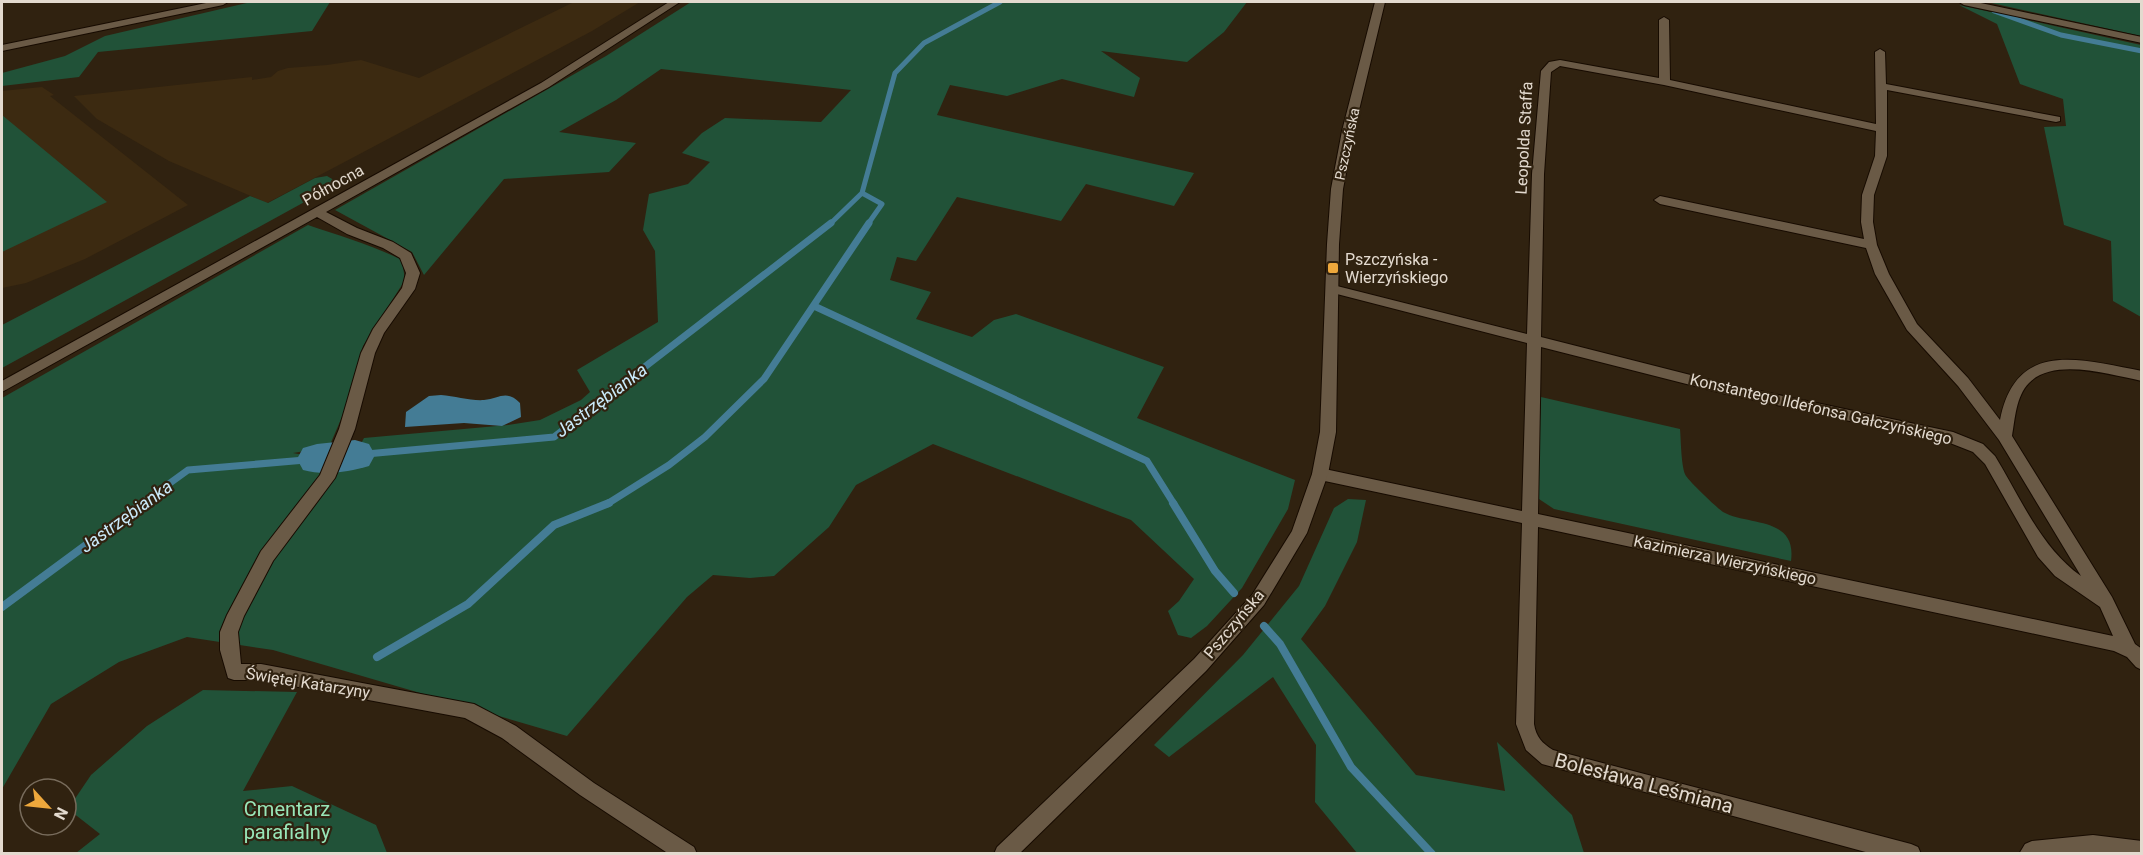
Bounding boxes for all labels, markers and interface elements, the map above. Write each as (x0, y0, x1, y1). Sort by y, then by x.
street label: Leopolda Staffa (1512, 81, 1536, 195)
street label: Pszczyńska (1332, 106, 1362, 182)
street label: Północna (299, 160, 367, 210)
place label: Pszczyńska - Wierzyńskiego (1345, 250, 1448, 287)
marker: Pszczyńska - Wierzyńskiego (1326, 261, 1340, 275)
water label: Jastrzębianka (551, 359, 651, 441)
street label: Konstantego Ildefonsa Gałczyńskiego (1688, 370, 1954, 448)
water label: Jastrzębianka (76, 475, 176, 557)
street label: Kazimierza Wierzyńskiego (1632, 531, 1818, 589)
street label: Pszczyńska (1200, 586, 1268, 662)
street label: Świętej Katarzyny (245, 663, 372, 702)
street label: Bolesława Leśmiana (1552, 748, 1736, 818)
north arrow (18, 777, 78, 837)
park label: Cmentarz parafialny (244, 797, 331, 844)
text: N (50, 804, 72, 823)

